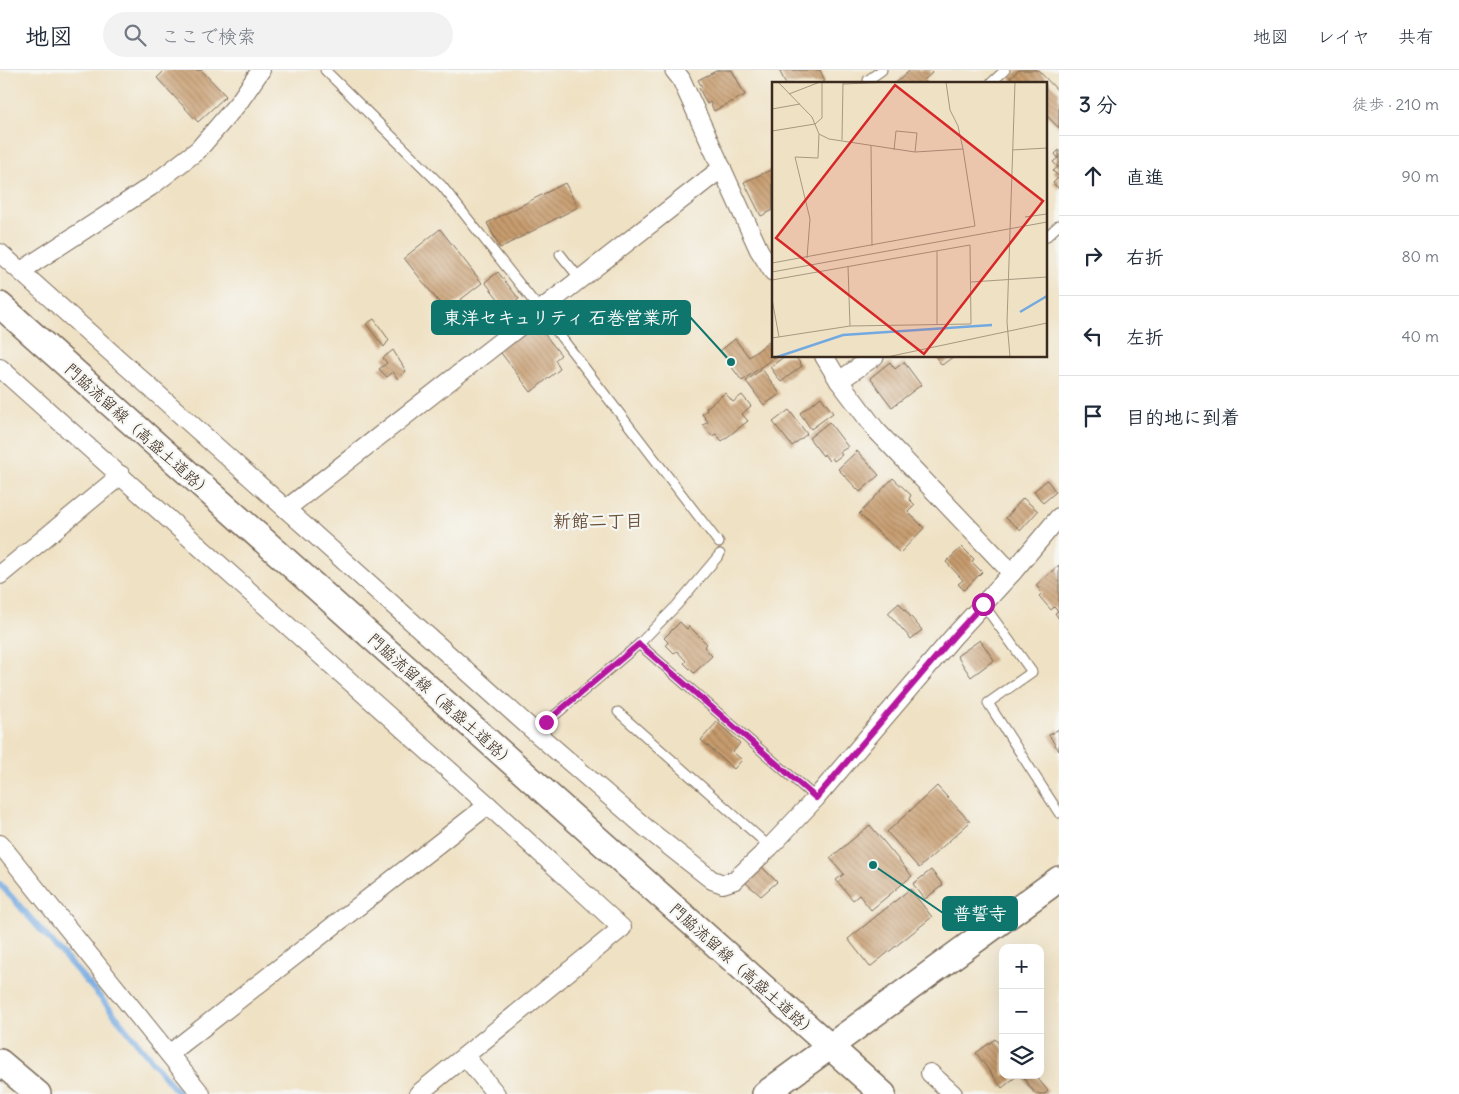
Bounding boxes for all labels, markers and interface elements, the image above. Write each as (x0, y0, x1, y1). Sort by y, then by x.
search box (103, 12, 453, 57)
text: 地図 (25, 21, 73, 51)
icon: search (121, 21, 149, 49)
text: ここで検索 (161, 24, 256, 48)
text: 地図 (1253, 25, 1289, 48)
text: レイヤ (1317, 25, 1370, 48)
text: 共有 (1398, 25, 1434, 48)
inset map (772, 82, 1046, 358)
text: 3 分 (1079, 91, 1117, 118)
text: 徒歩 · 210 m (1352, 94, 1439, 114)
icon: ahead (1079, 162, 1107, 190)
text: 直進 (1126, 165, 1164, 189)
text: 90 m (1401, 166, 1439, 186)
icon: right (1079, 242, 1107, 270)
text: 右折 (1126, 245, 1164, 269)
text: 80 m (1401, 246, 1439, 266)
callout: 東洋セキュリティ 石巻営業所 (432, 301, 690, 334)
text: 東洋セキュリティ 石巻営業所 (443, 306, 679, 329)
icon: left (1079, 322, 1107, 350)
text: 左折 (1126, 325, 1164, 349)
text: 40 m (1401, 326, 1439, 346)
street label: 門脇流留線（高盛土道路） (61, 358, 217, 502)
icon: arrive (1079, 402, 1107, 430)
text: 目的地に到着 (1126, 405, 1240, 429)
district label: 新館二丁目 (553, 509, 643, 532)
route start (972, 593, 995, 616)
street label: 門脇流留線（高盛土道路） (364, 628, 520, 772)
route end (535, 711, 558, 734)
callout: 普誓寺 (943, 897, 1017, 930)
street label: 門脇流留線（高盛土道路） (666, 898, 822, 1042)
text: 普誓寺 (953, 902, 1007, 925)
map controls (999, 944, 1044, 1079)
button: + (999, 944, 1044, 989)
button: − (999, 989, 1044, 1034)
button: layers (999, 1034, 1044, 1079)

